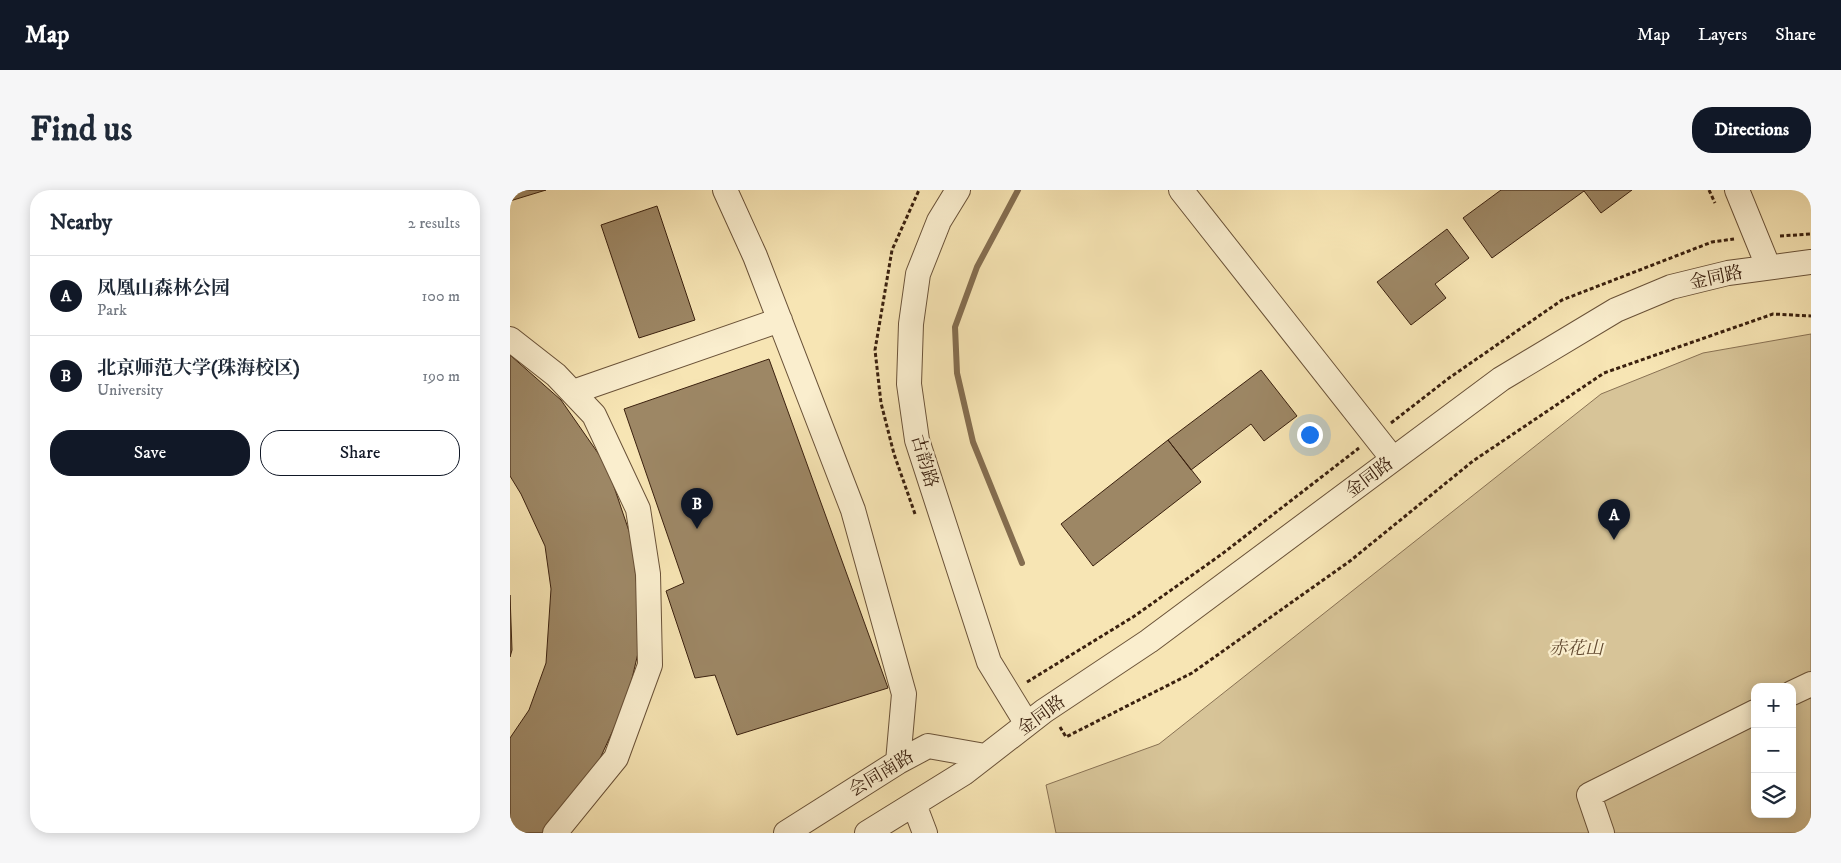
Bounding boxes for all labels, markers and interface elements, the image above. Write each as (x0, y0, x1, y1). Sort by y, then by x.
text: Map (25, 20, 69, 50)
text: Map (1637, 24, 1670, 46)
text: Layers (1698, 24, 1747, 46)
text: Share (1775, 24, 1816, 46)
button: Directions (1692, 107, 1811, 153)
text: Find us (30, 108, 132, 152)
text: Nearby (50, 210, 112, 236)
text: 2 results (408, 213, 460, 233)
street label: 金同路 (1688, 262, 1745, 294)
text: 凤凰山森林公园 (97, 277, 230, 300)
text: A (61, 286, 71, 306)
text: 100 m (422, 286, 460, 306)
text: Park (97, 300, 127, 320)
text: 北京师范大学(珠海校区) (97, 357, 300, 380)
text: B (61, 366, 71, 386)
text: 190 m (422, 366, 460, 386)
text: University (97, 380, 163, 400)
your location (1297, 422, 1323, 448)
button: Save (50, 430, 250, 476)
button: Share (260, 430, 460, 476)
street label: 古韵路 (906, 432, 942, 490)
street label: 金同路 (1341, 453, 1398, 503)
pin: B (681, 488, 713, 529)
pin: A (1598, 499, 1630, 540)
park label: 赤花山 (1549, 638, 1605, 660)
map controls (1751, 683, 1796, 818)
button: + (1751, 683, 1796, 728)
street label: 金同路 (1013, 691, 1070, 741)
button: − (1751, 728, 1796, 773)
street label: 会同南路 (845, 746, 918, 802)
button: layers (1751, 773, 1796, 818)

